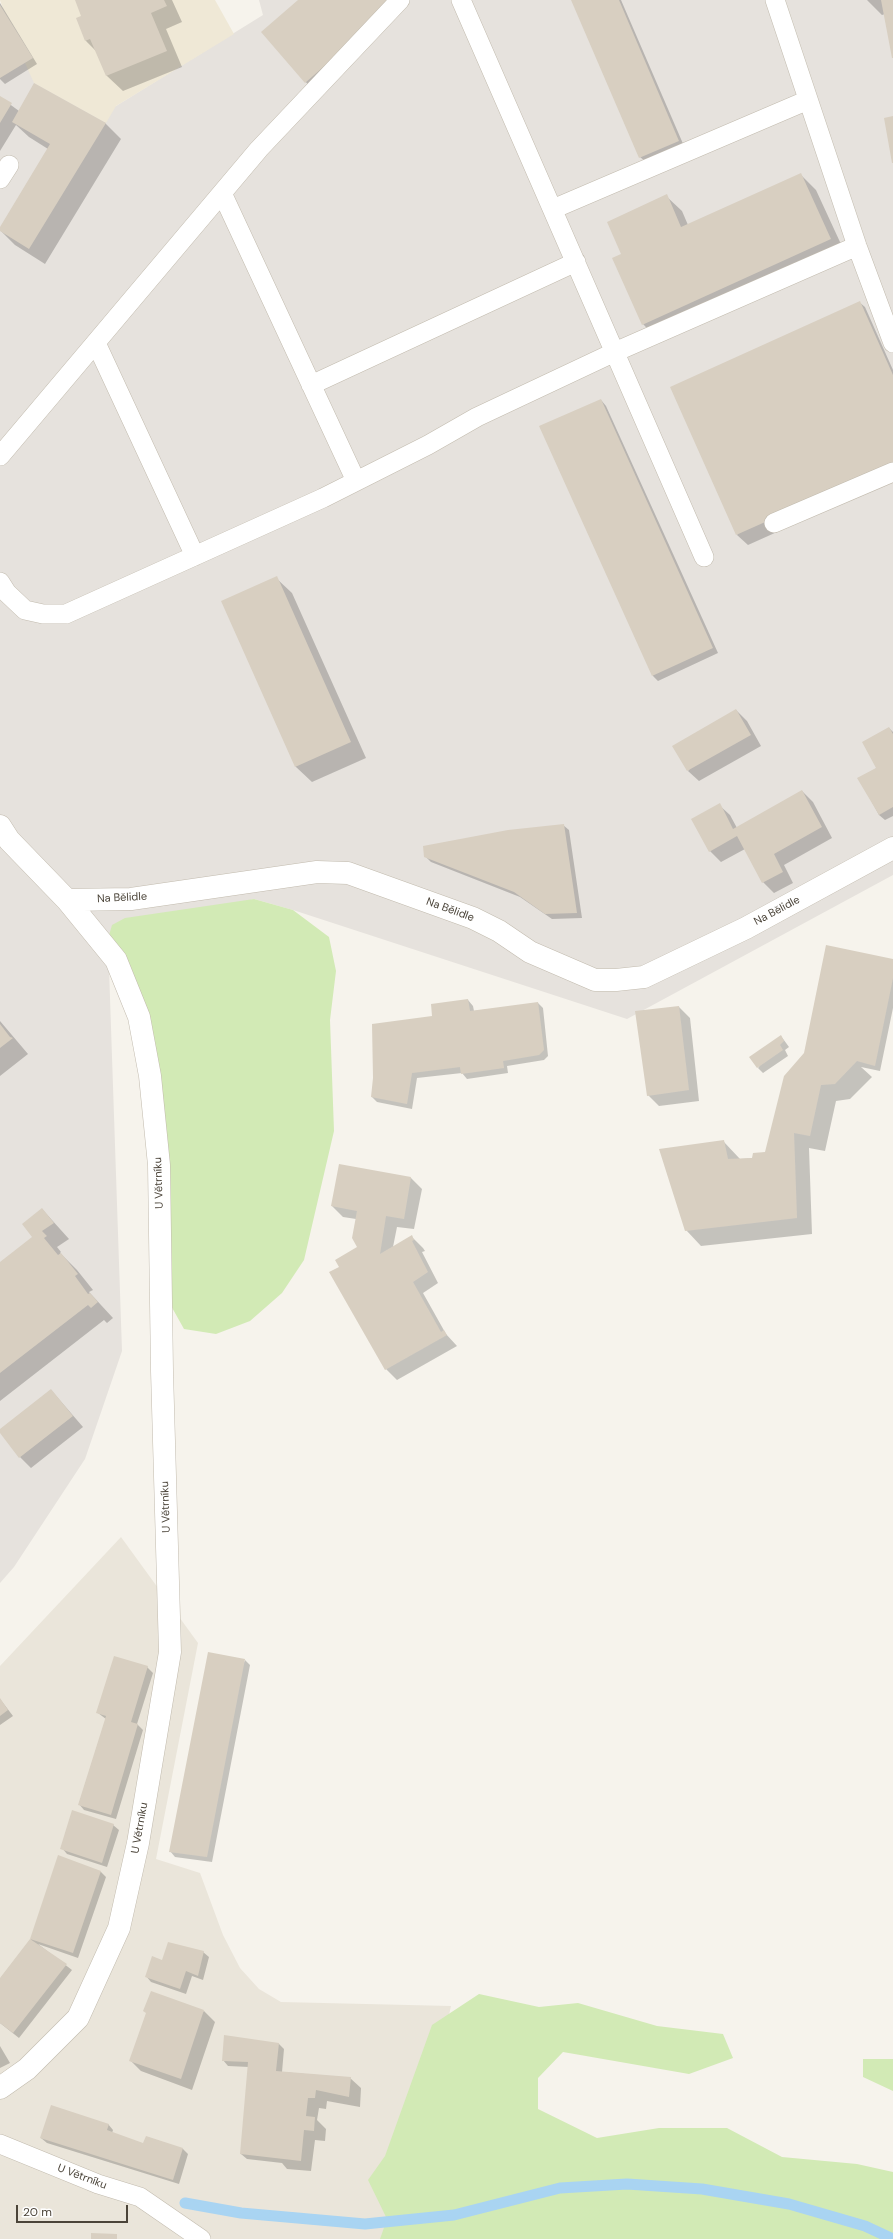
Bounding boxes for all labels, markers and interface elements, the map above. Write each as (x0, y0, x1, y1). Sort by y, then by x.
street label: Na Bělidle (97, 890, 147, 906)
street label: Na Bělidle (752, 893, 802, 929)
street label: Na Bělidle (424, 895, 476, 925)
street label: U Větrníku (151, 1157, 167, 1209)
street label: U Větrníku (158, 1481, 174, 1533)
street label: U Větrníku (129, 1801, 151, 1855)
street label: U Větrníku (55, 2162, 109, 2192)
scale bar (18, 2197, 130, 2223)
text: 20 m (23, 2204, 52, 2220)

